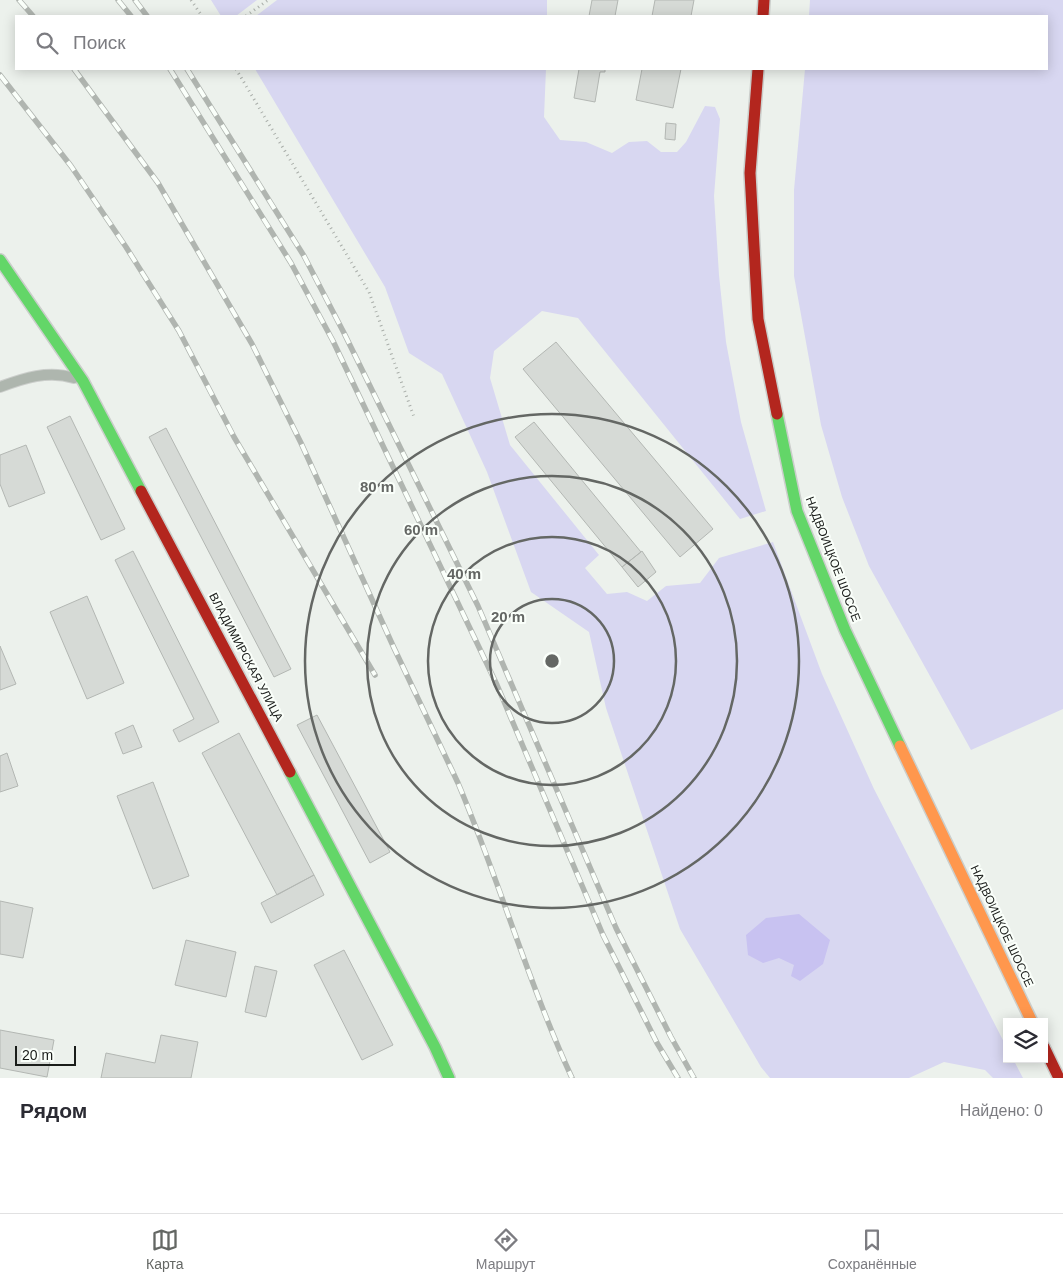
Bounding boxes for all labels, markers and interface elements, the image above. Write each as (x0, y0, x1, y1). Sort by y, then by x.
search box (15, 15, 1048, 70)
icon: search (33, 29, 61, 57)
text: Поиск (73, 32, 126, 53)
text: 80 m (360, 478, 394, 495)
street label: НАДВОИЦКОЕ ШОССЕ (803, 494, 863, 624)
text: 60 m (404, 521, 438, 538)
text: 40 m (447, 565, 481, 582)
street label: ВЛАДИМИРСКАЯ УЛИЦА (206, 590, 286, 724)
text: 20 m (491, 608, 525, 625)
centre of rings (543, 652, 561, 670)
street label: НАДВОИЦКОЕ ШОССЕ (968, 863, 1036, 989)
map controls (1003, 1018, 1048, 1063)
button: layers (1003, 1018, 1048, 1063)
scale bar (15, 1043, 76, 1066)
text: 20 m (22, 1047, 53, 1063)
text: Рядом (20, 1099, 87, 1122)
text: Найдено: 0 (960, 1102, 1043, 1119)
tab: Карта (146, 1226, 184, 1272)
tab: Маршрут (476, 1226, 535, 1272)
tab: Сохранённые (828, 1226, 917, 1272)

